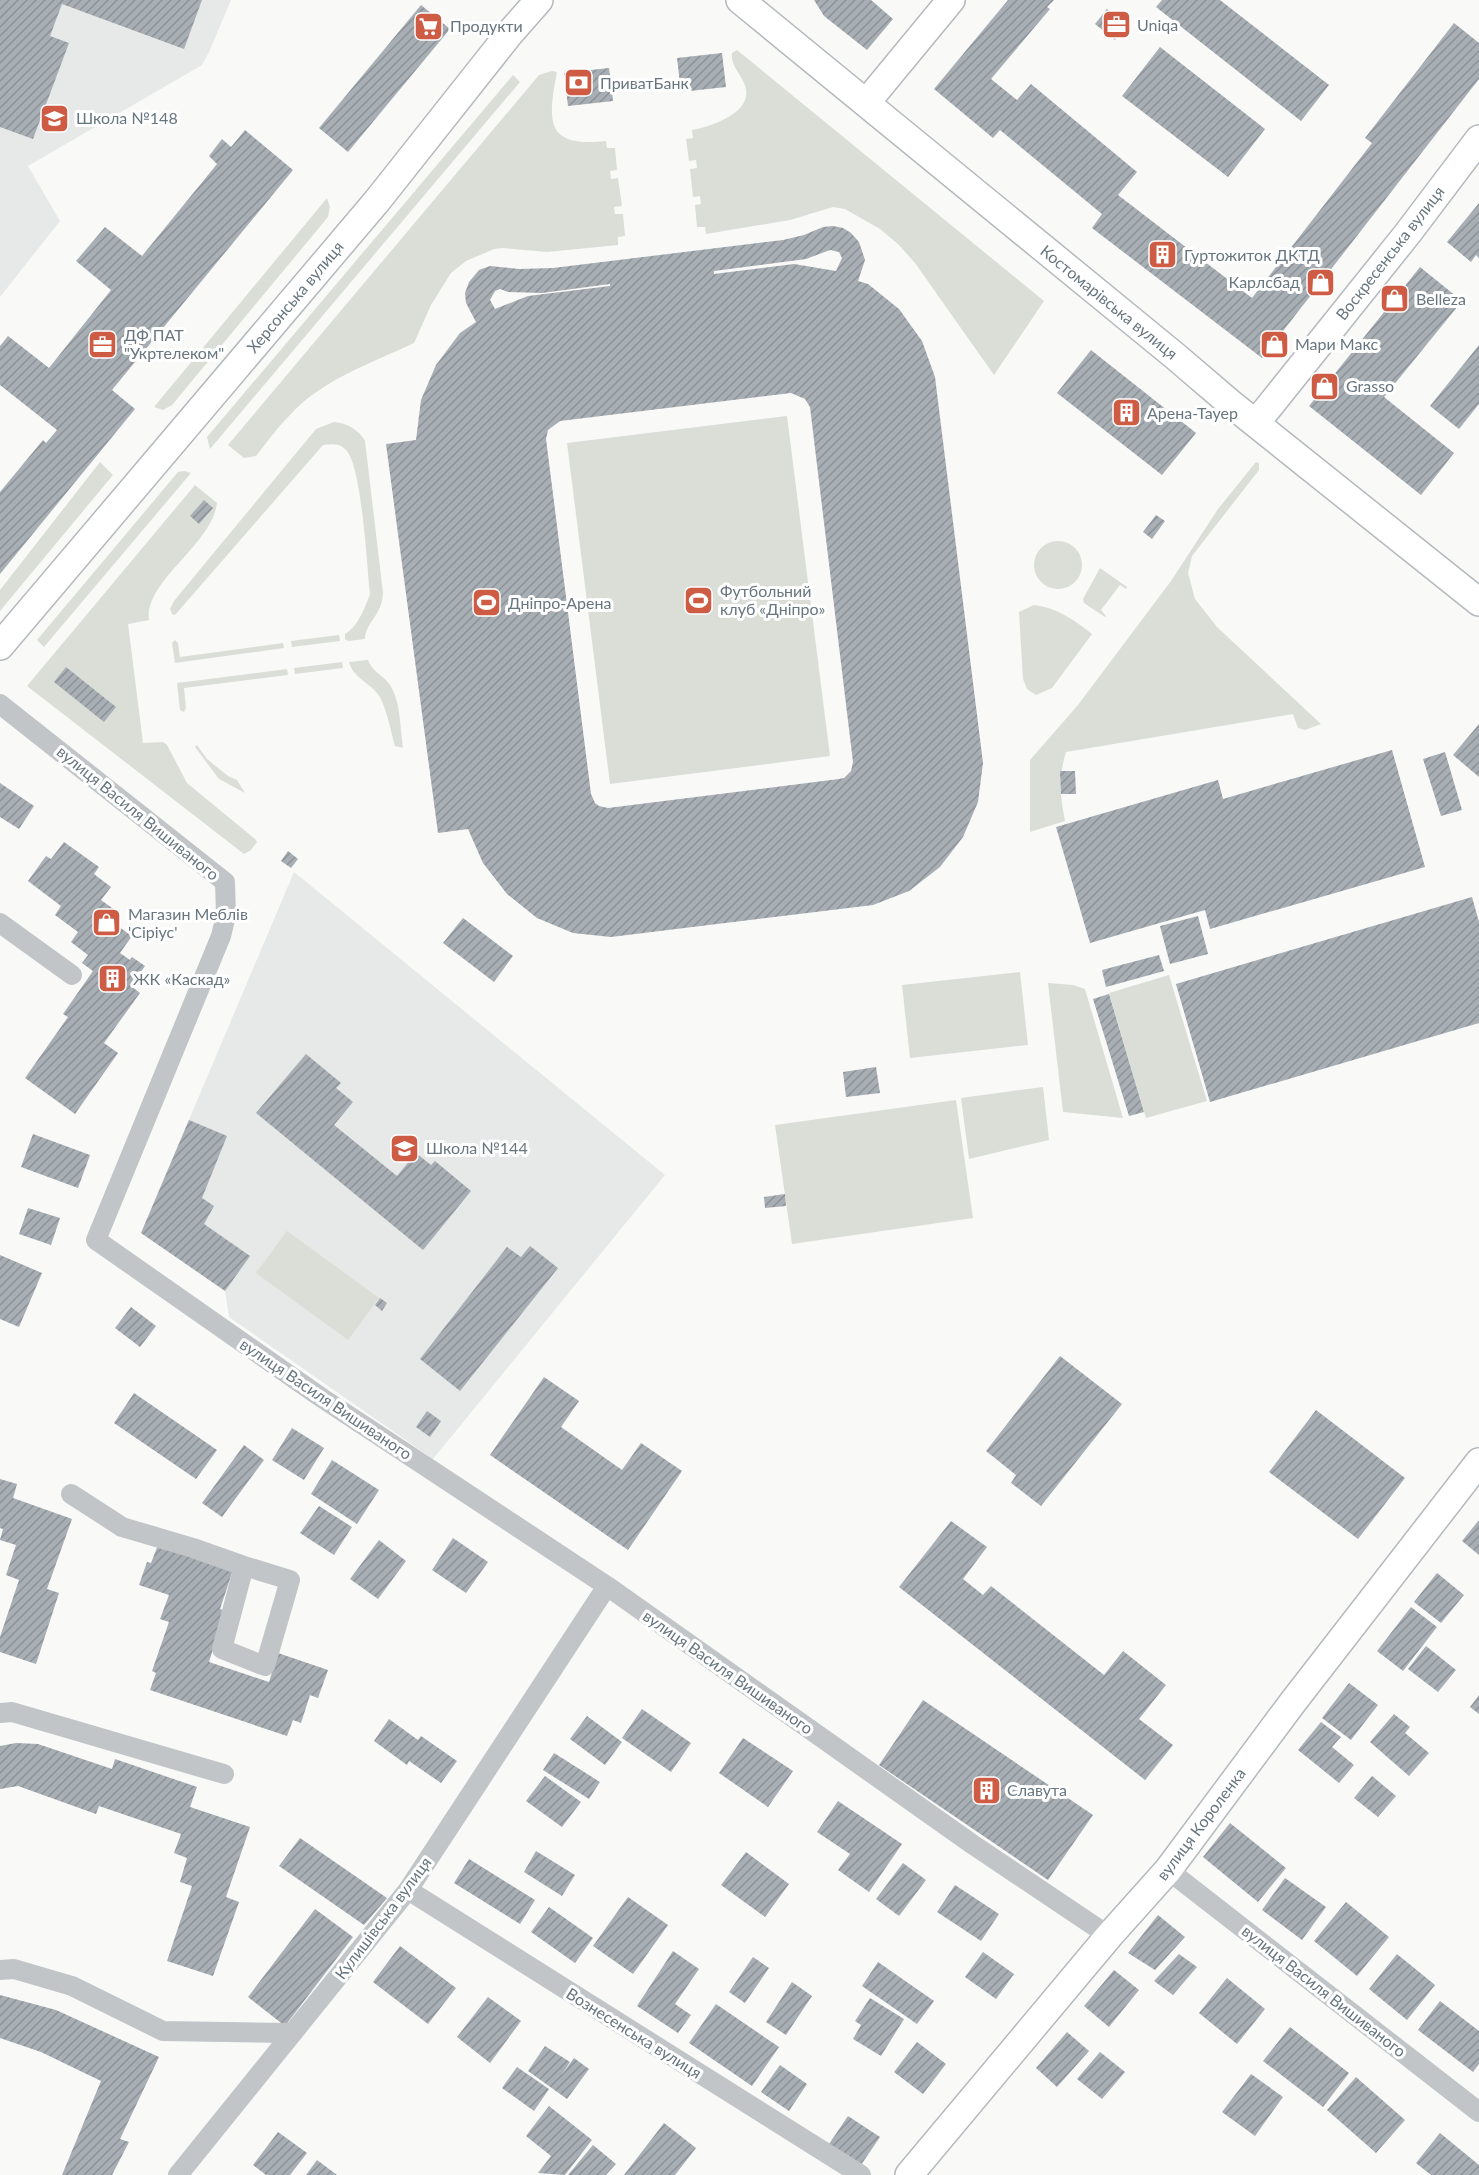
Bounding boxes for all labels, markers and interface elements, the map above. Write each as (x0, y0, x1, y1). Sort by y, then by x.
office icon: Uniqa (1100, 9, 1132, 41)
supermarket icon: Продукти (413, 10, 445, 42)
place label: Uniqa (1137, 15, 1178, 34)
place label: Продукти (450, 16, 523, 35)
bank icon: ПриватБанк (563, 67, 595, 99)
place label: ПриватБанк (600, 73, 689, 92)
school or university icon: Школа №148 (39, 102, 71, 134)
place label: Школа №148 (76, 108, 178, 127)
street label: Воскресенська вулиця (1331, 182, 1448, 323)
street label: Херсонська вулиця (242, 237, 347, 356)
building icon: Гуртожиток ДКТД (1147, 239, 1179, 271)
street label: Костомарівська вулиця (1037, 241, 1182, 363)
place label: Гуртожиток ДКТД (1184, 245, 1320, 264)
shop icon: Карлсбад (1305, 266, 1337, 298)
place label: Карлсбад (1229, 272, 1300, 291)
shop icon: Belleza (1379, 283, 1411, 315)
place label: Belleza (1416, 289, 1466, 308)
place label: ДФ ПАТ "Укртелеком" (124, 325, 224, 362)
office icon: ДФ ПАТ "Укртелеком" (87, 328, 119, 360)
shop icon: Мари Макс (1258, 328, 1290, 360)
place label: Мари Макс (1295, 334, 1378, 353)
shop icon: Grasso (1309, 370, 1341, 402)
place label: Grasso (1346, 376, 1394, 395)
building icon: Арена-Тауер (1110, 397, 1142, 429)
place label: Арена-Тауер (1147, 403, 1238, 422)
place label: Футбольний клуб «Дніпро» (720, 581, 826, 618)
sports icon: Футбольний клуб «Дніпро» (683, 584, 715, 616)
sports icon: Дніпро-Арена (471, 587, 503, 619)
place label: Дніпро-Арена (508, 593, 611, 612)
street label: вулиця Василя Вишиваного (54, 741, 223, 884)
place label: Магазин Меблів 'Сіріус' (128, 904, 248, 941)
shop icon: Магазин Меблів 'Сіріус' (91, 907, 123, 939)
building icon: ЖК «Каскад» (96, 963, 128, 995)
place label: ЖК «Каскад» (133, 969, 231, 988)
school or university icon: Школа №144 (389, 1132, 421, 1164)
place label: Школа №144 (426, 1138, 528, 1157)
street label: вулиця Василя Вишиваного (237, 1334, 416, 1463)
street label: вулиця Василя Вишиваного (640, 1606, 817, 1738)
street label: вулиця Короленка (1152, 1764, 1249, 1884)
building icon: Славута (970, 1774, 1002, 1806)
place label: Славута (1007, 1780, 1067, 1799)
street label: Кулишівська вулиця (330, 1853, 435, 1982)
street label: вулиця Василя Вишиваного (1239, 1921, 1410, 2061)
street label: Вознесенська вулиця (563, 1983, 705, 2082)

